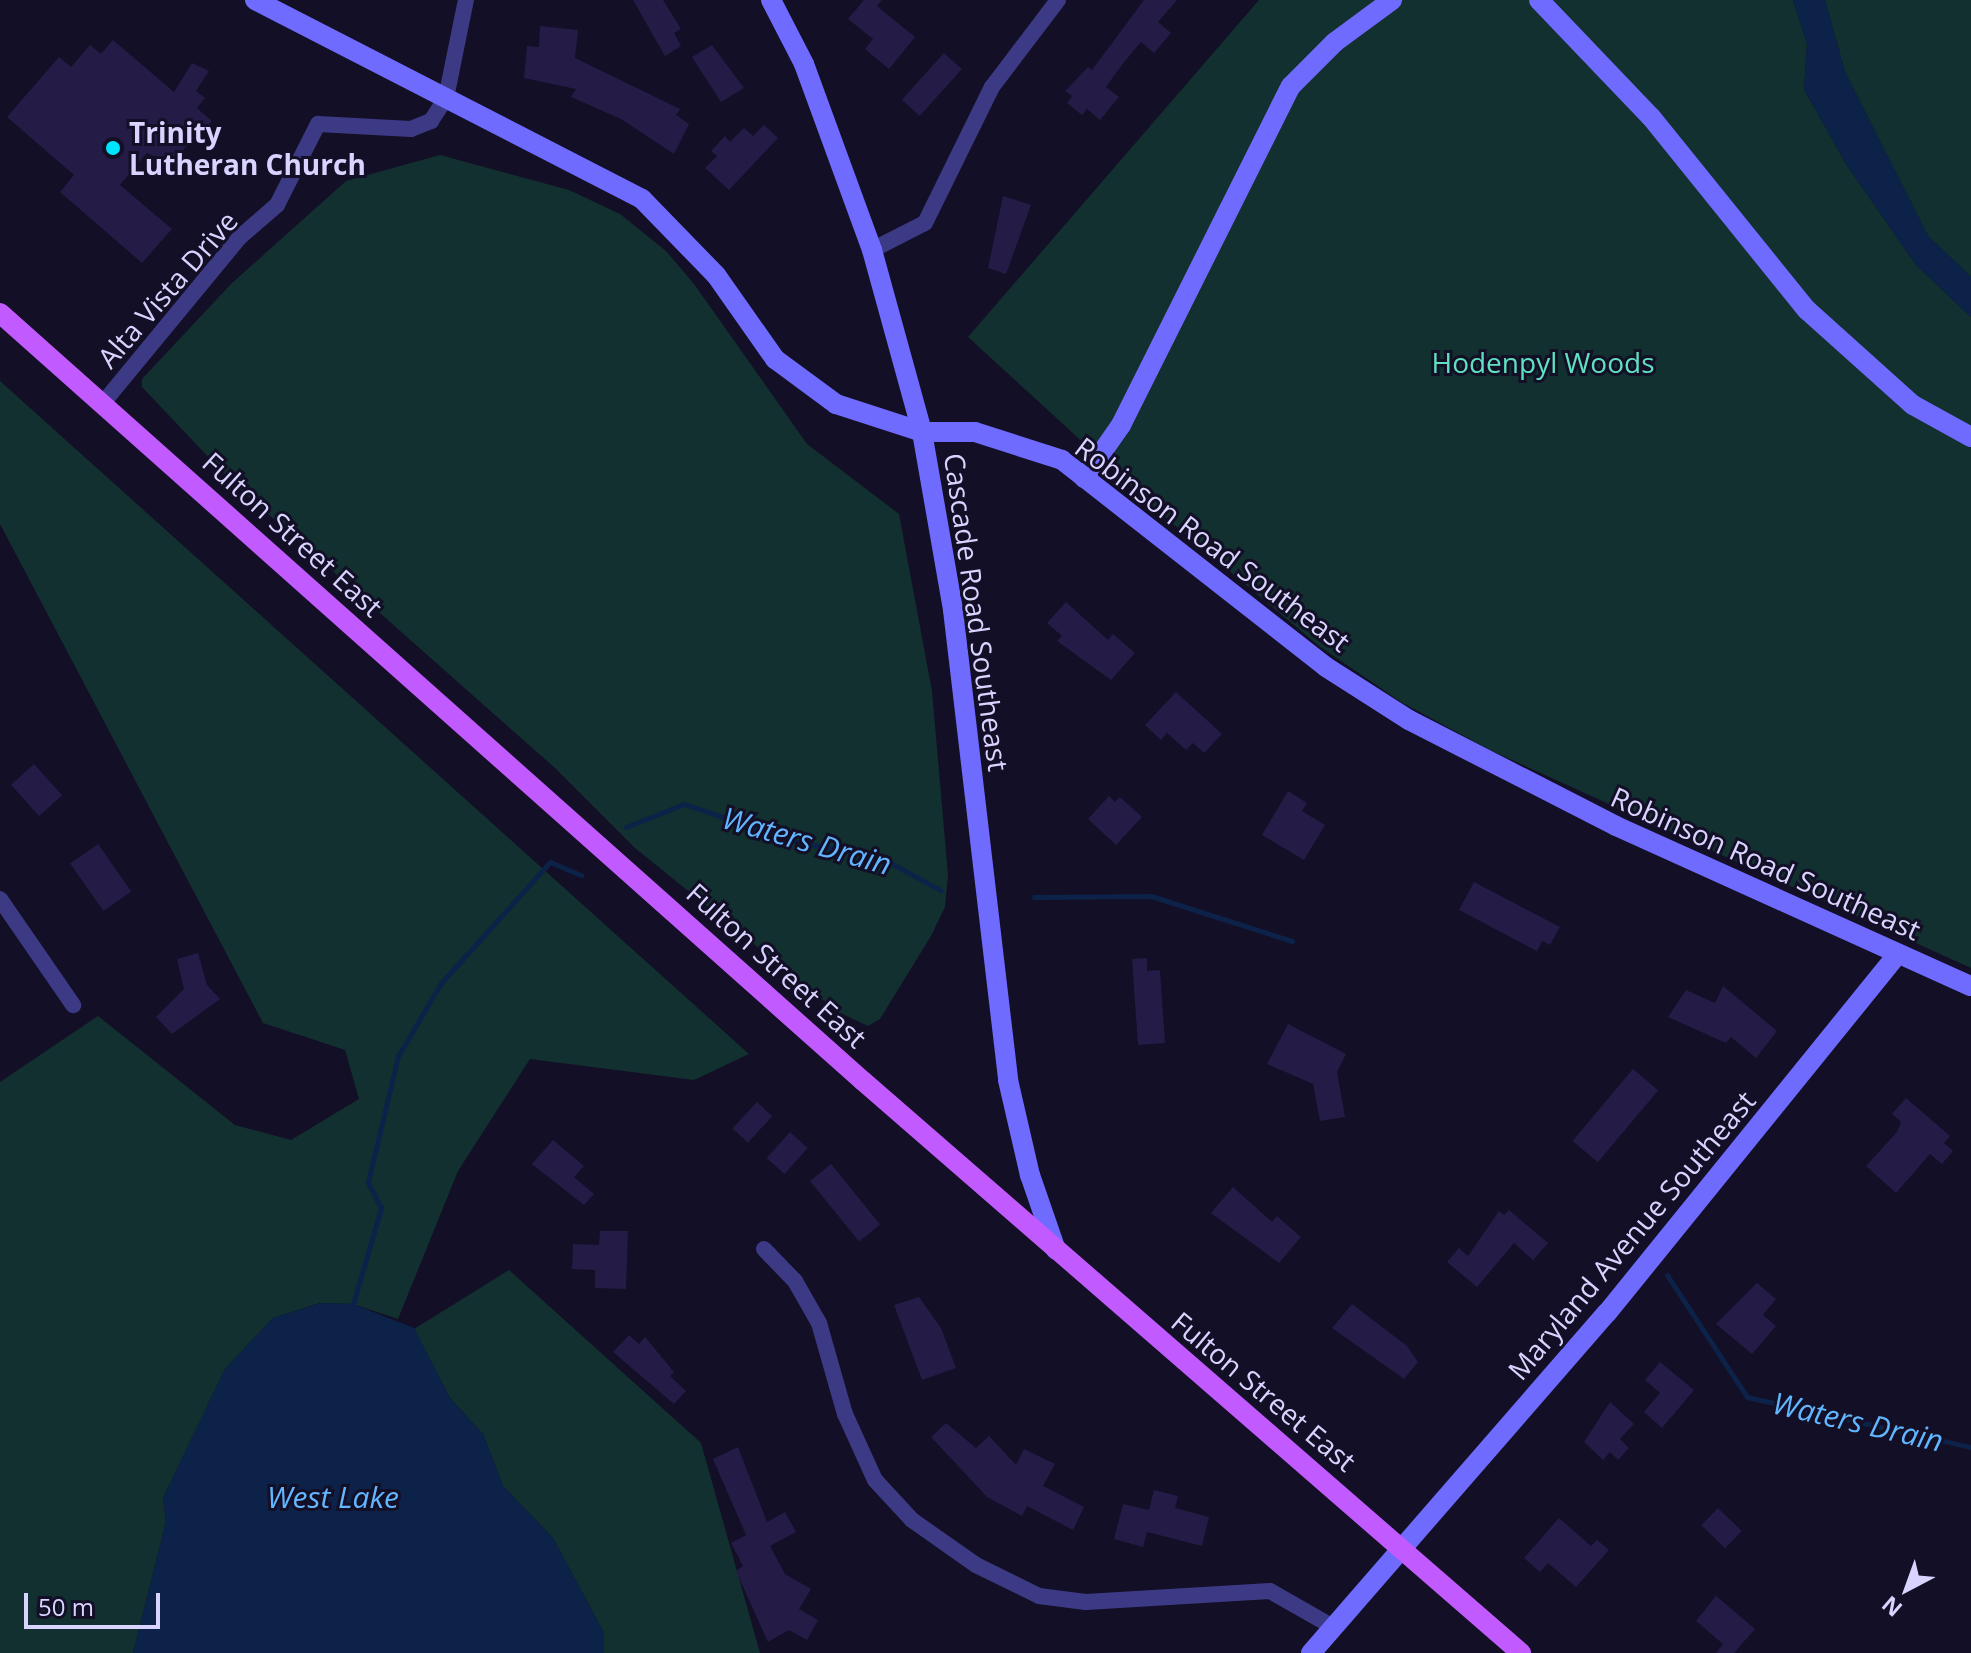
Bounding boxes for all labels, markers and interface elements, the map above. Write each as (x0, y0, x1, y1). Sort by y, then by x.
place label: Trinity Lutheran Church (129, 115, 366, 181)
marker: Trinity Lutheran Church (104, 139, 122, 157)
street label: Alta Vista Drive (90, 204, 244, 374)
park label: Hodenpyl Woods (1431, 345, 1655, 379)
street label: Robinson Road Southeast (1069, 430, 1357, 658)
street label: Fulton Street East (196, 445, 390, 623)
street label: Cascade Road Southeast (938, 451, 1016, 773)
street label: Robinson Road Southeast (1606, 779, 1926, 947)
water label: Waters Drain (719, 800, 895, 882)
street label: Fulton Street East (680, 876, 874, 1054)
street label: Maryland Avenue Southeast (1500, 1084, 1762, 1386)
street label: Fulton Street East (1165, 1304, 1363, 1478)
water label: Waters Drain (1769, 1385, 1947, 1459)
water label: West Lake (267, 1479, 399, 1515)
north arrow (1867, 1549, 1947, 1629)
scale bar (28, 1577, 164, 1627)
text: 50 m (38, 1590, 94, 1623)
text: N (1875, 1590, 1908, 1624)

